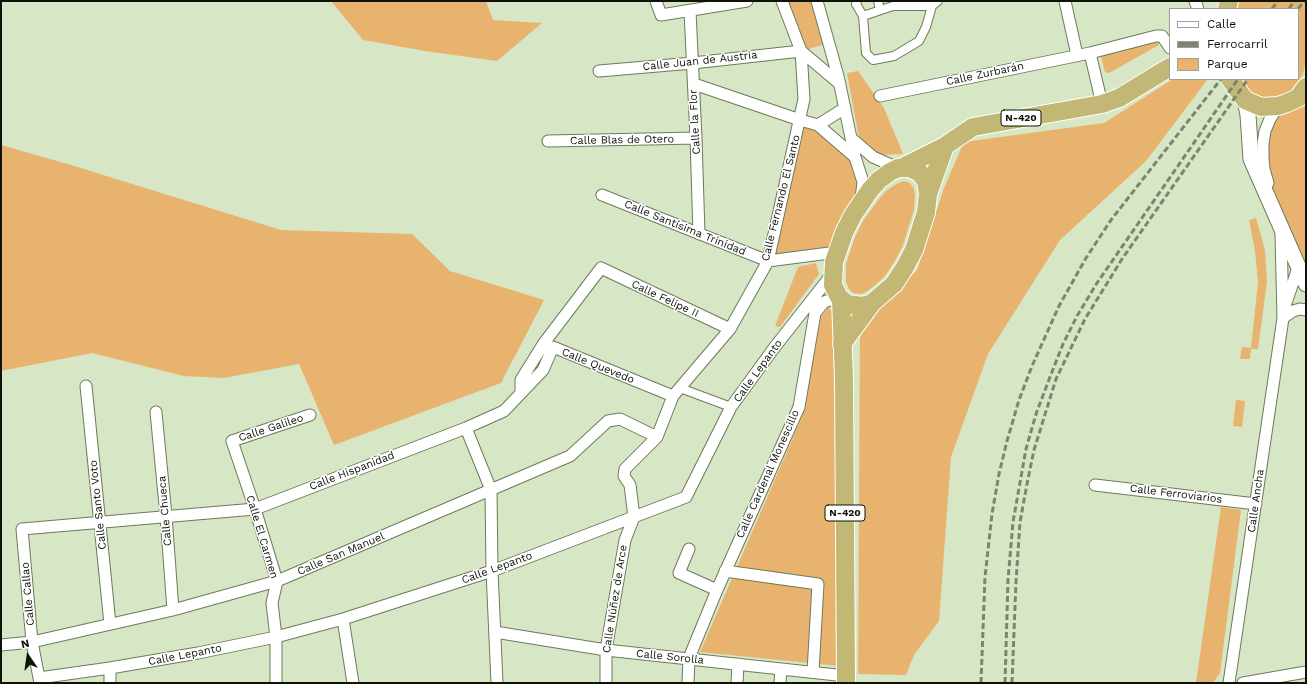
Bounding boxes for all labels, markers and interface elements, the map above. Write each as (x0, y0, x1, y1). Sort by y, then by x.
legend (1169, 8, 1299, 80)
text: Calle (1207, 17, 1236, 31)
text: Ferrocarril (1207, 37, 1268, 51)
street label: Calle Juan de Austria (642, 48, 758, 74)
text: Parque (1207, 57, 1248, 71)
street label: Calle Zurbarán (945, 59, 1025, 89)
street label: Calle la Flor (687, 89, 703, 155)
road number: N-420 (1001, 110, 1041, 126)
street label: Calle Blas de Otero (570, 132, 674, 148)
street label: Calle Fernando El Santo (759, 133, 803, 263)
street label: Calle Santísima Trinidad (622, 197, 748, 259)
street label: Calle Felipe II (629, 278, 701, 320)
street label: Calle Lepanto (731, 337, 785, 405)
street label: Calle Quevedo (560, 345, 636, 387)
street label: Calle Cardenal Monescillo (734, 408, 802, 540)
street label: Calle Galileo (237, 411, 305, 445)
street label: Calle Hispanidad (307, 449, 397, 493)
street label: Calle Santo Voto (87, 460, 109, 550)
street label: Calle Ancha (1245, 468, 1267, 534)
street label: Calle Chueca (155, 475, 175, 547)
street label: Calle Ferroviarios (1129, 482, 1223, 506)
street label: Calle El Carmen (243, 494, 281, 580)
road number: N-420 (825, 505, 865, 521)
street label: Calle San Manuel (296, 530, 386, 578)
street label: Calle Núñez de Arce (600, 544, 630, 654)
street label: Calle Lepanto (460, 549, 534, 587)
street label: Calle Callao (19, 562, 37, 626)
north arrow (8, 636, 48, 676)
text: N (20, 637, 31, 651)
street label: Calle Lepanto (147, 641, 223, 669)
street label: Calle Sorolla (635, 647, 705, 667)

